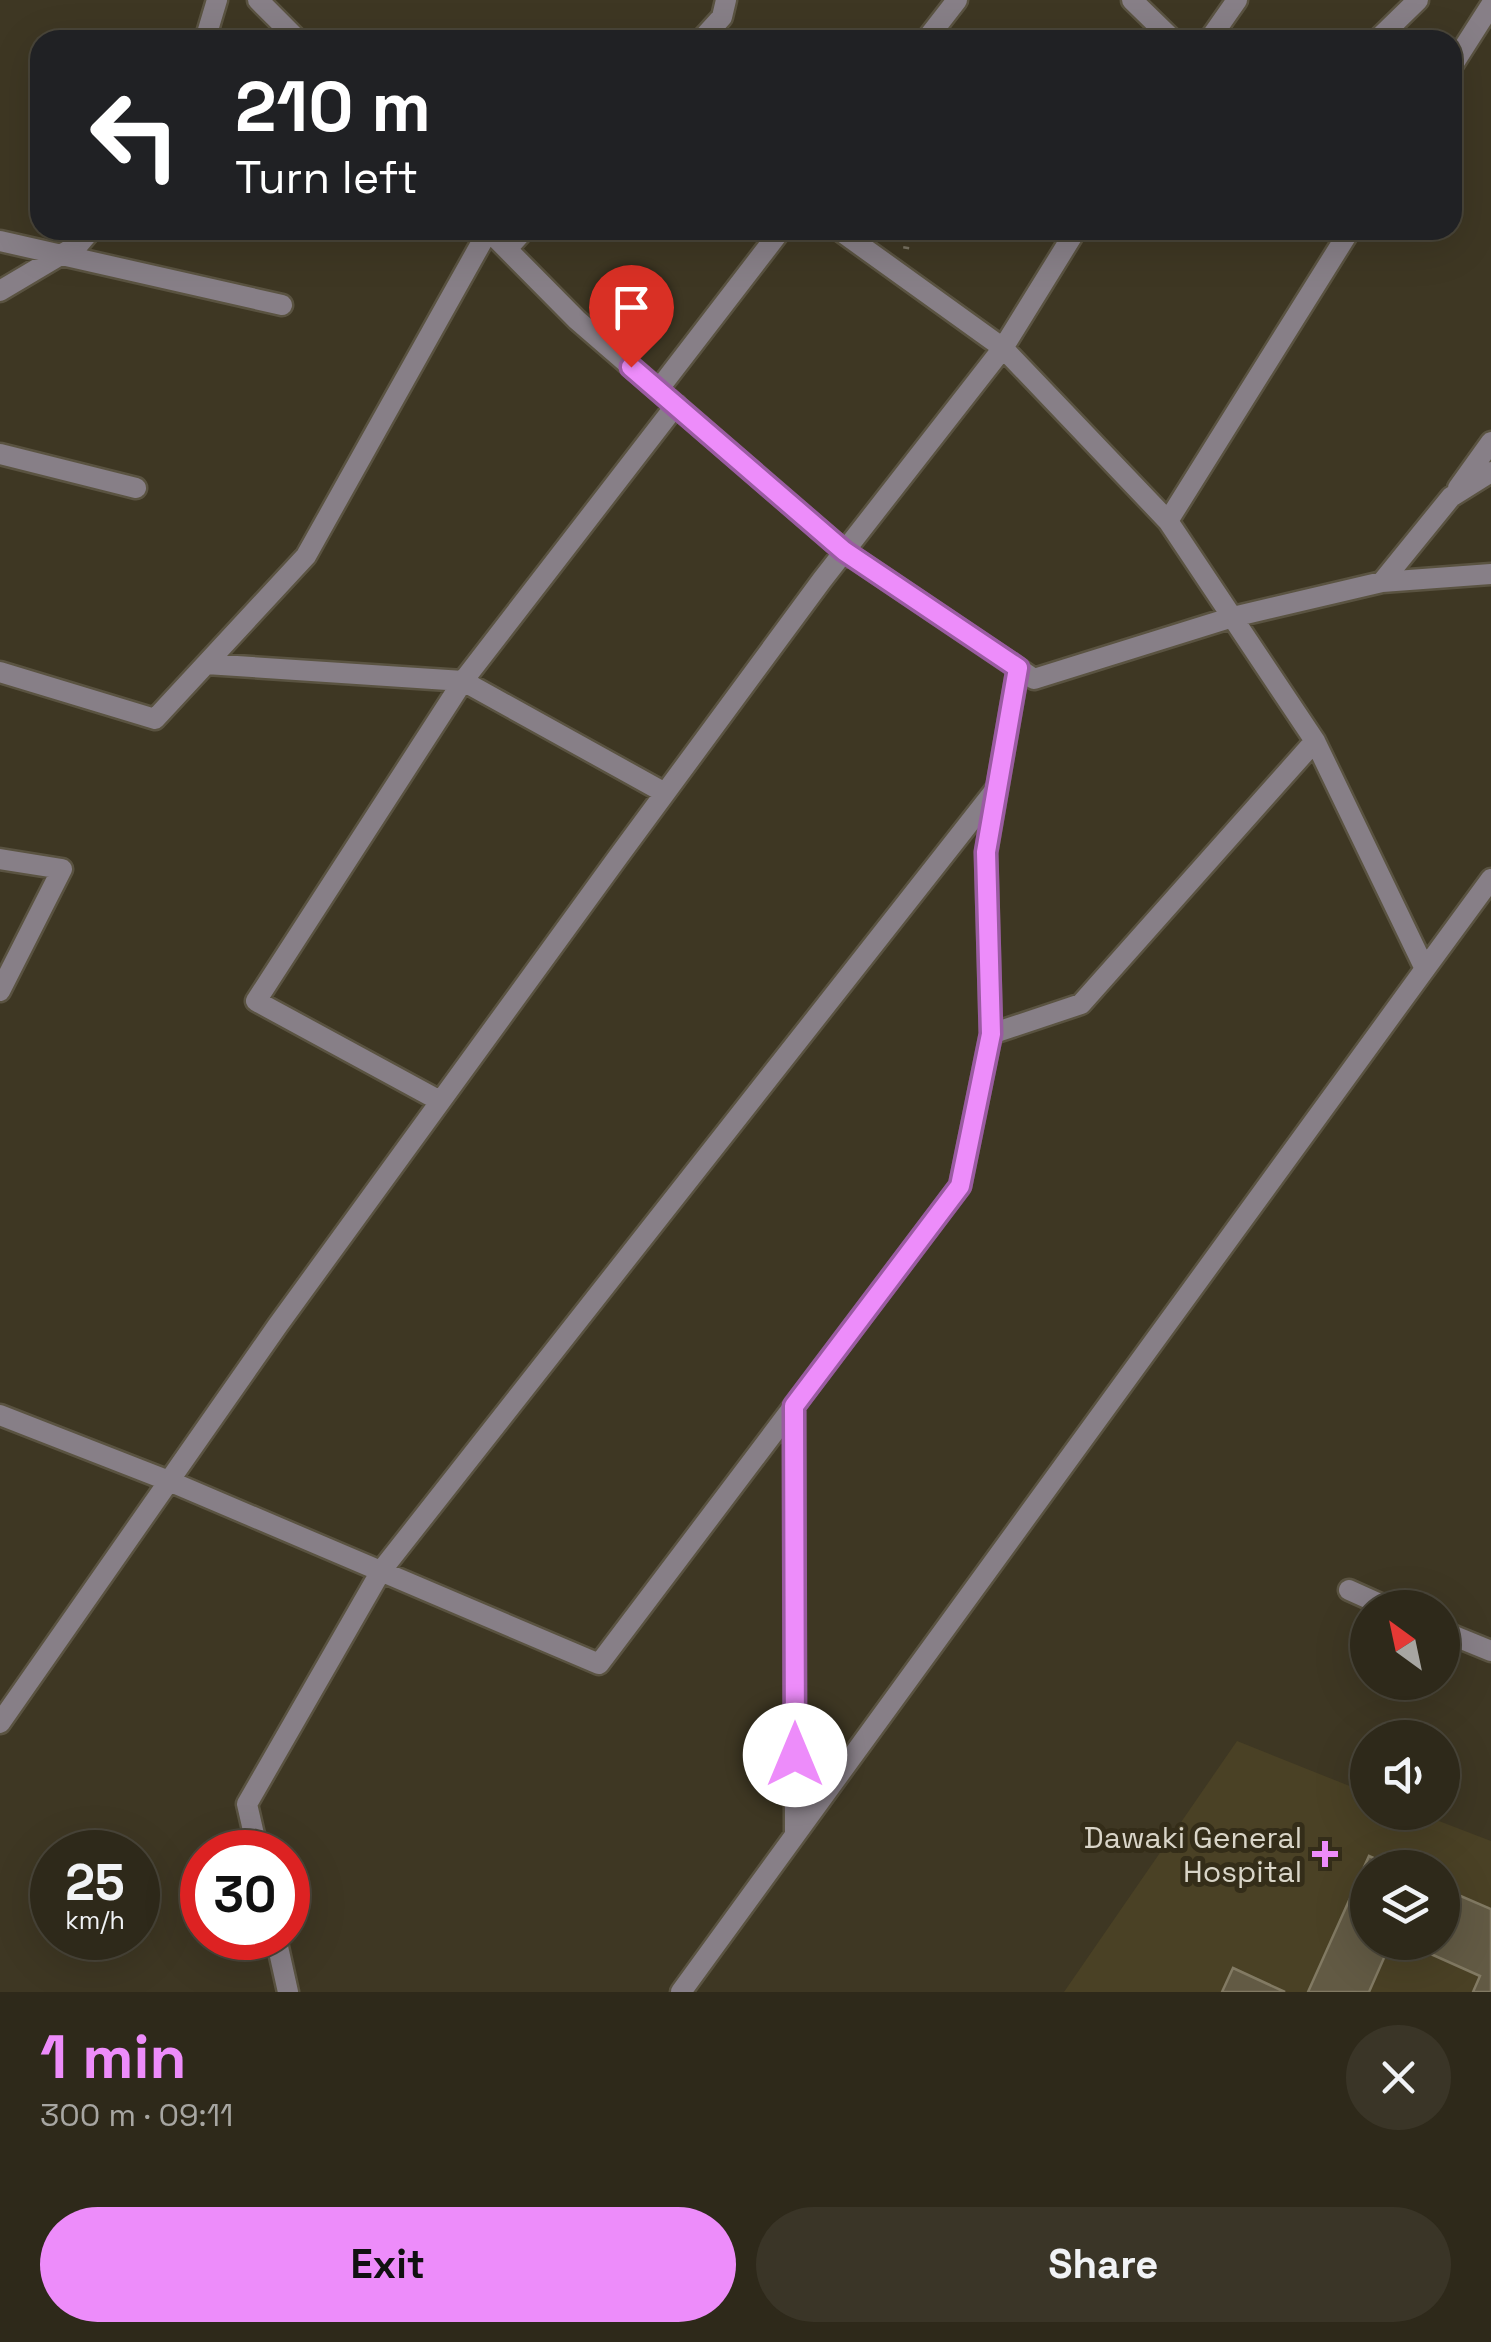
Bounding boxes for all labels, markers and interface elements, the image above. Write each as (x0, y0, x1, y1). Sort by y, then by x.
text: 210 m (235, 62, 431, 151)
icon: left (70, 70, 200, 200)
text: Turn left (235, 149, 418, 206)
pin (589, 265, 674, 368)
icon: arrive (604, 280, 659, 335)
north arrow (1350, 1590, 1460, 1700)
map controls (1350, 1590, 1460, 1960)
position arrow (743, 1703, 847, 1807)
button: sound (1350, 1720, 1460, 1830)
place label: Dawaki General Hospital (1084, 1818, 1302, 1891)
speed limit sign: 30 (180, 1830, 310, 1960)
marker: Dawaki General Hospital (1312, 1841, 1338, 1867)
button: layers (1350, 1850, 1460, 1960)
text: 25 (65, 1851, 125, 1915)
text: km/h (65, 1904, 125, 1936)
text: 1 min (40, 2019, 187, 2096)
button: close (1346, 2025, 1451, 2130)
text: 300 m · 09:11 (40, 2095, 233, 2135)
button: Exit (40, 2207, 736, 2322)
button: Share (756, 2207, 1451, 2322)

